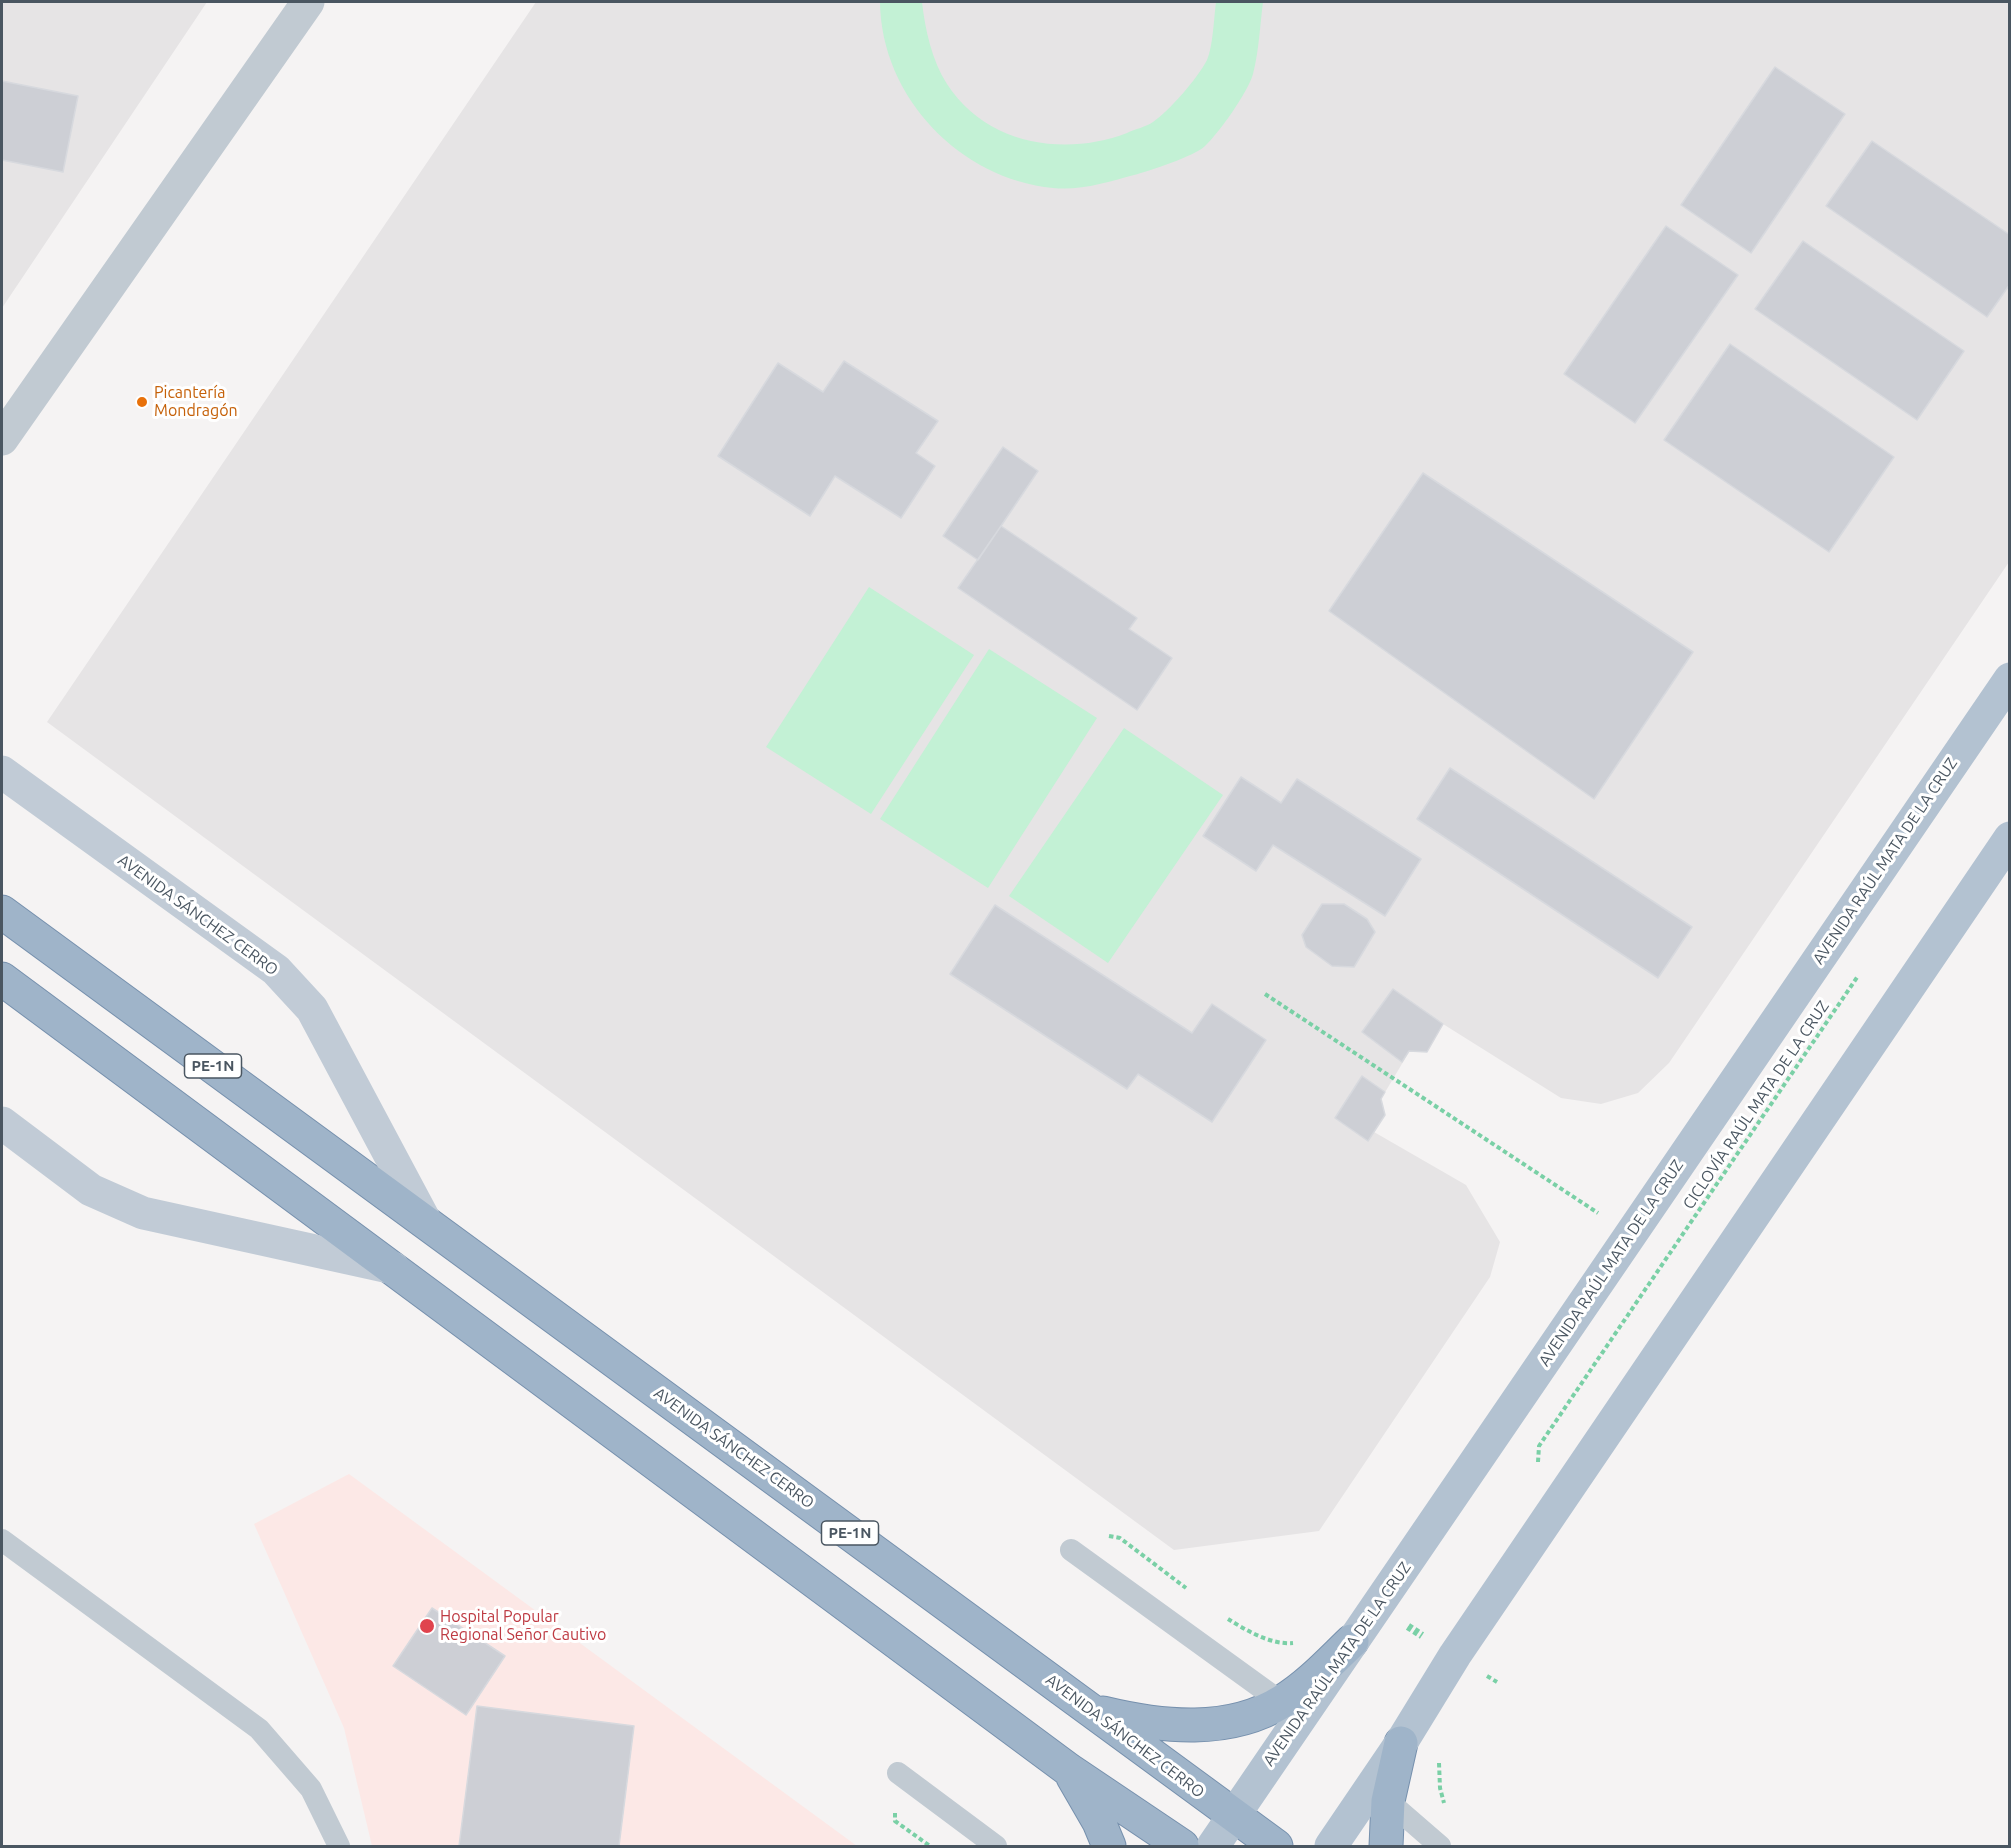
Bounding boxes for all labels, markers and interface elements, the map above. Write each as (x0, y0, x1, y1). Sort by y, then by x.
place label: Picantería Mondragón (154, 383, 238, 421)
marker: Picantería Mondragón (135, 395, 149, 409)
street label: AVENIDA RAÚL MATA DE LA CRUZ (1809, 754, 1961, 968)
street label: AVENIDA SÁNCHEZ CERRO (114, 850, 282, 980)
street label: CICLOVÍA RAÚL MATA DE LA CRUZ (1679, 997, 1833, 1213)
road number: PE-1N (184, 1054, 242, 1078)
street label: AVENIDA RAÚL MATA DE LA CRUZ (1535, 1156, 1687, 1370)
street label: AVENIDA SÁNCHEZ CERRO (650, 1383, 818, 1513)
road number: PE-1N (822, 1521, 878, 1545)
street label: AVENIDA RAÚL MATA DE LA CRUZ (1259, 1558, 1415, 1770)
place label: Hospital Popular Regional Señor Cautivo (440, 1607, 606, 1645)
marker: Hospital Popular Regional Señor Cautivo (418, 1617, 436, 1635)
street label: AVENIDA SÁNCHEZ CERRO (1042, 1670, 1208, 1802)

